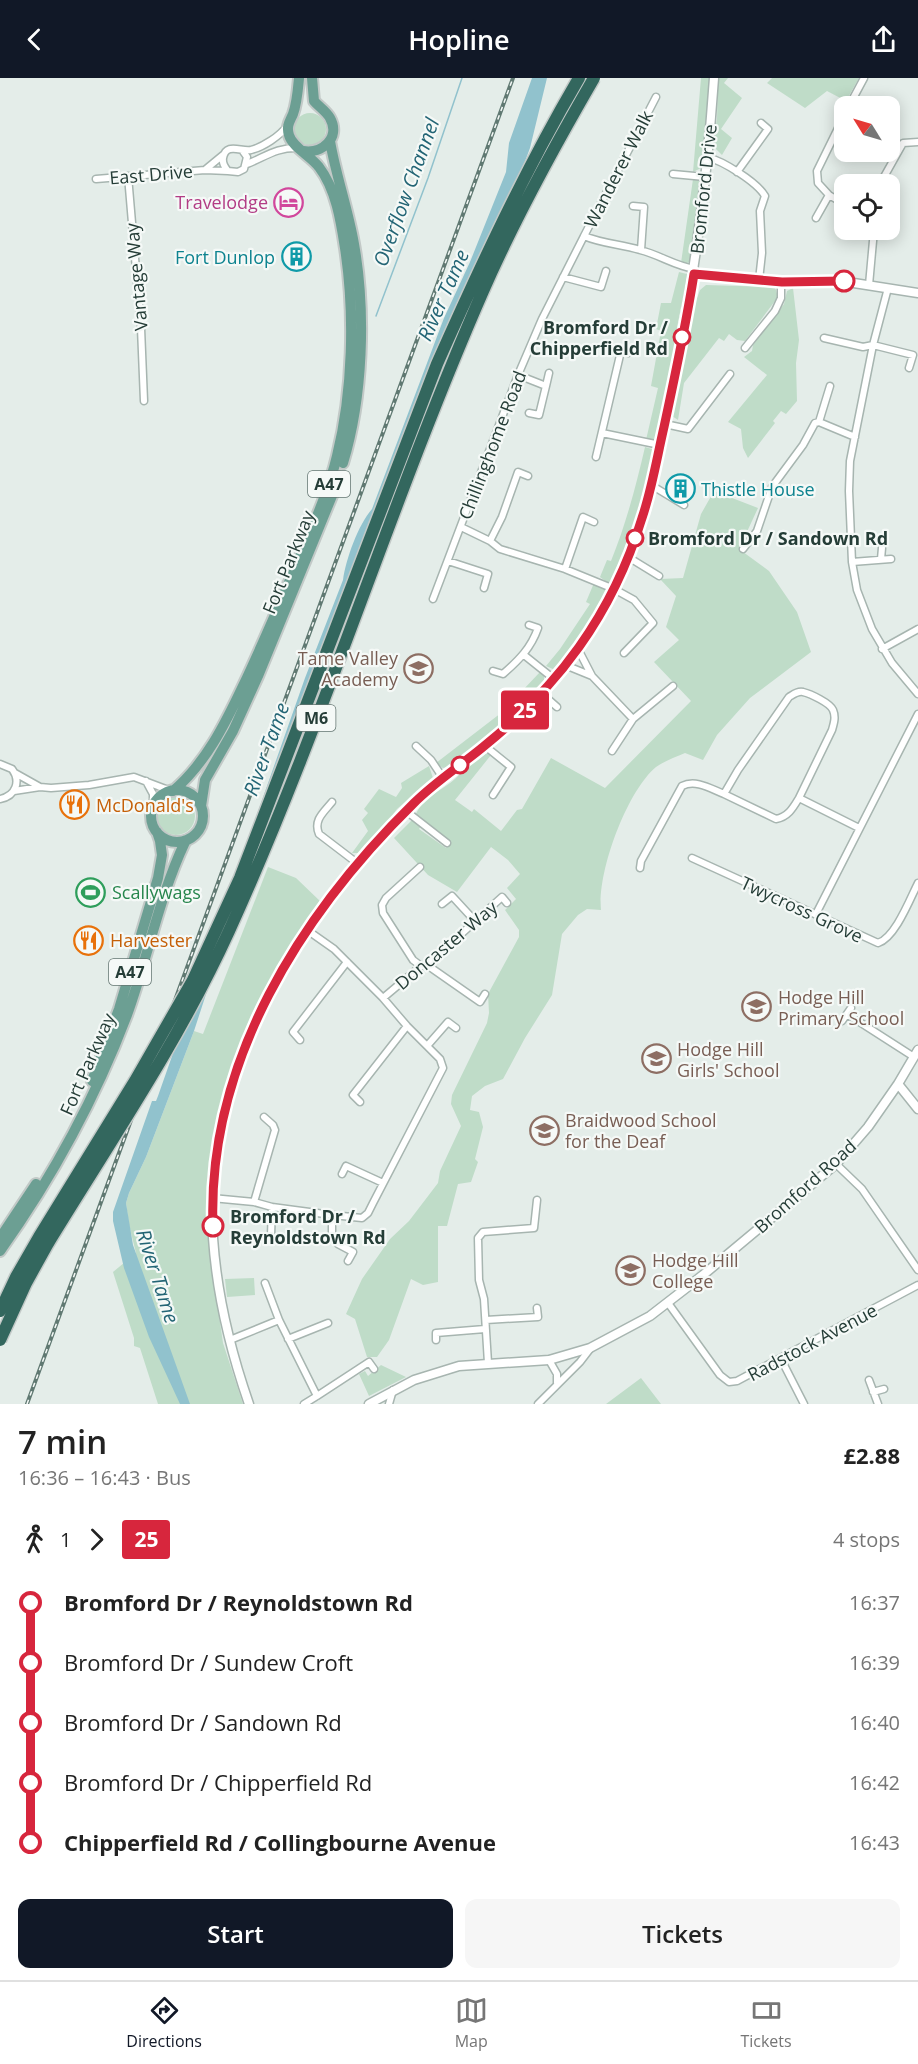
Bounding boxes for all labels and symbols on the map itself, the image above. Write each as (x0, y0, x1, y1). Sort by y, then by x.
north arrow (834, 96, 900, 162)
street label: Wanderer Walk (578, 106, 658, 232)
water label: Overflow Channel (367, 113, 446, 270)
street label: Bromford Drive (684, 123, 722, 255)
street label: East Drive (108, 158, 194, 190)
hotel icon: Travelodge (273, 186, 305, 218)
place label: Travelodge (175, 190, 268, 214)
street label: Vantage Way (119, 221, 153, 332)
building icon: Fort Dunlop (280, 241, 312, 273)
place label: Fort Dunlop (175, 245, 275, 269)
water label: River Tame (411, 245, 475, 345)
unlabelled marker (833, 270, 855, 292)
place label: Bromford Dr / Chipperfield Rd (530, 315, 669, 360)
marker: Bromford Dr / Chipperfield Rd (673, 328, 691, 346)
street label: Chillinghome Road (453, 367, 531, 523)
road number: A47 (308, 471, 350, 497)
building icon: Thistle House (664, 473, 696, 505)
place label: Thistle House (701, 477, 815, 501)
street label: Fort Parkway (256, 506, 320, 617)
place label: Bromford Dr / Sandown Rd (648, 526, 888, 550)
marker: Bromford Dr / Sandown Rd (626, 529, 644, 547)
place label: Tame Valley Academy (298, 646, 399, 691)
school or university icon: Tame Valley Academy (403, 652, 435, 684)
line badge: 25 (498, 690, 552, 730)
water label: River Tame (237, 699, 295, 799)
road number: M6 (296, 705, 336, 731)
unlabelled marker (451, 756, 469, 774)
restaurant icon: McDonald's (59, 789, 91, 821)
place label: McDonald's (96, 793, 194, 817)
street label: Twycross Grove (737, 870, 867, 948)
sports icon: Scallywags (75, 876, 107, 908)
place label: Scallywags (112, 880, 201, 904)
street label: Doncaster Way (390, 895, 503, 995)
restaurant icon: Harvester (73, 924, 105, 956)
place label: Harvester (110, 928, 193, 952)
road number: A47 (109, 959, 151, 985)
place label: Hodge Hill Primary School (778, 985, 904, 1030)
school or university icon: Hodge Hill Primary School (741, 991, 773, 1023)
street label: Fort Parkway (54, 1008, 121, 1119)
place label: Hodge Hill Girls' School (677, 1037, 779, 1082)
school or university icon: Hodge Hill Girls' School (640, 1043, 672, 1075)
place label: Braidwood School for the Deaf (565, 1108, 717, 1153)
school or university icon: Braidwood School for the Deaf (528, 1114, 560, 1146)
street label: Bromford Road (749, 1134, 861, 1238)
place label: Bromford Dr / Reynoldstown Rd (230, 1204, 386, 1249)
marker: Bromford Dr / Reynoldstown Rd (202, 1215, 224, 1237)
water label: River Tame (130, 1225, 186, 1327)
place label: Hodge Hill College (652, 1248, 739, 1293)
school or university icon: Hodge Hill College (615, 1254, 647, 1286)
street label: Radstock Avenue (743, 1298, 881, 1386)

